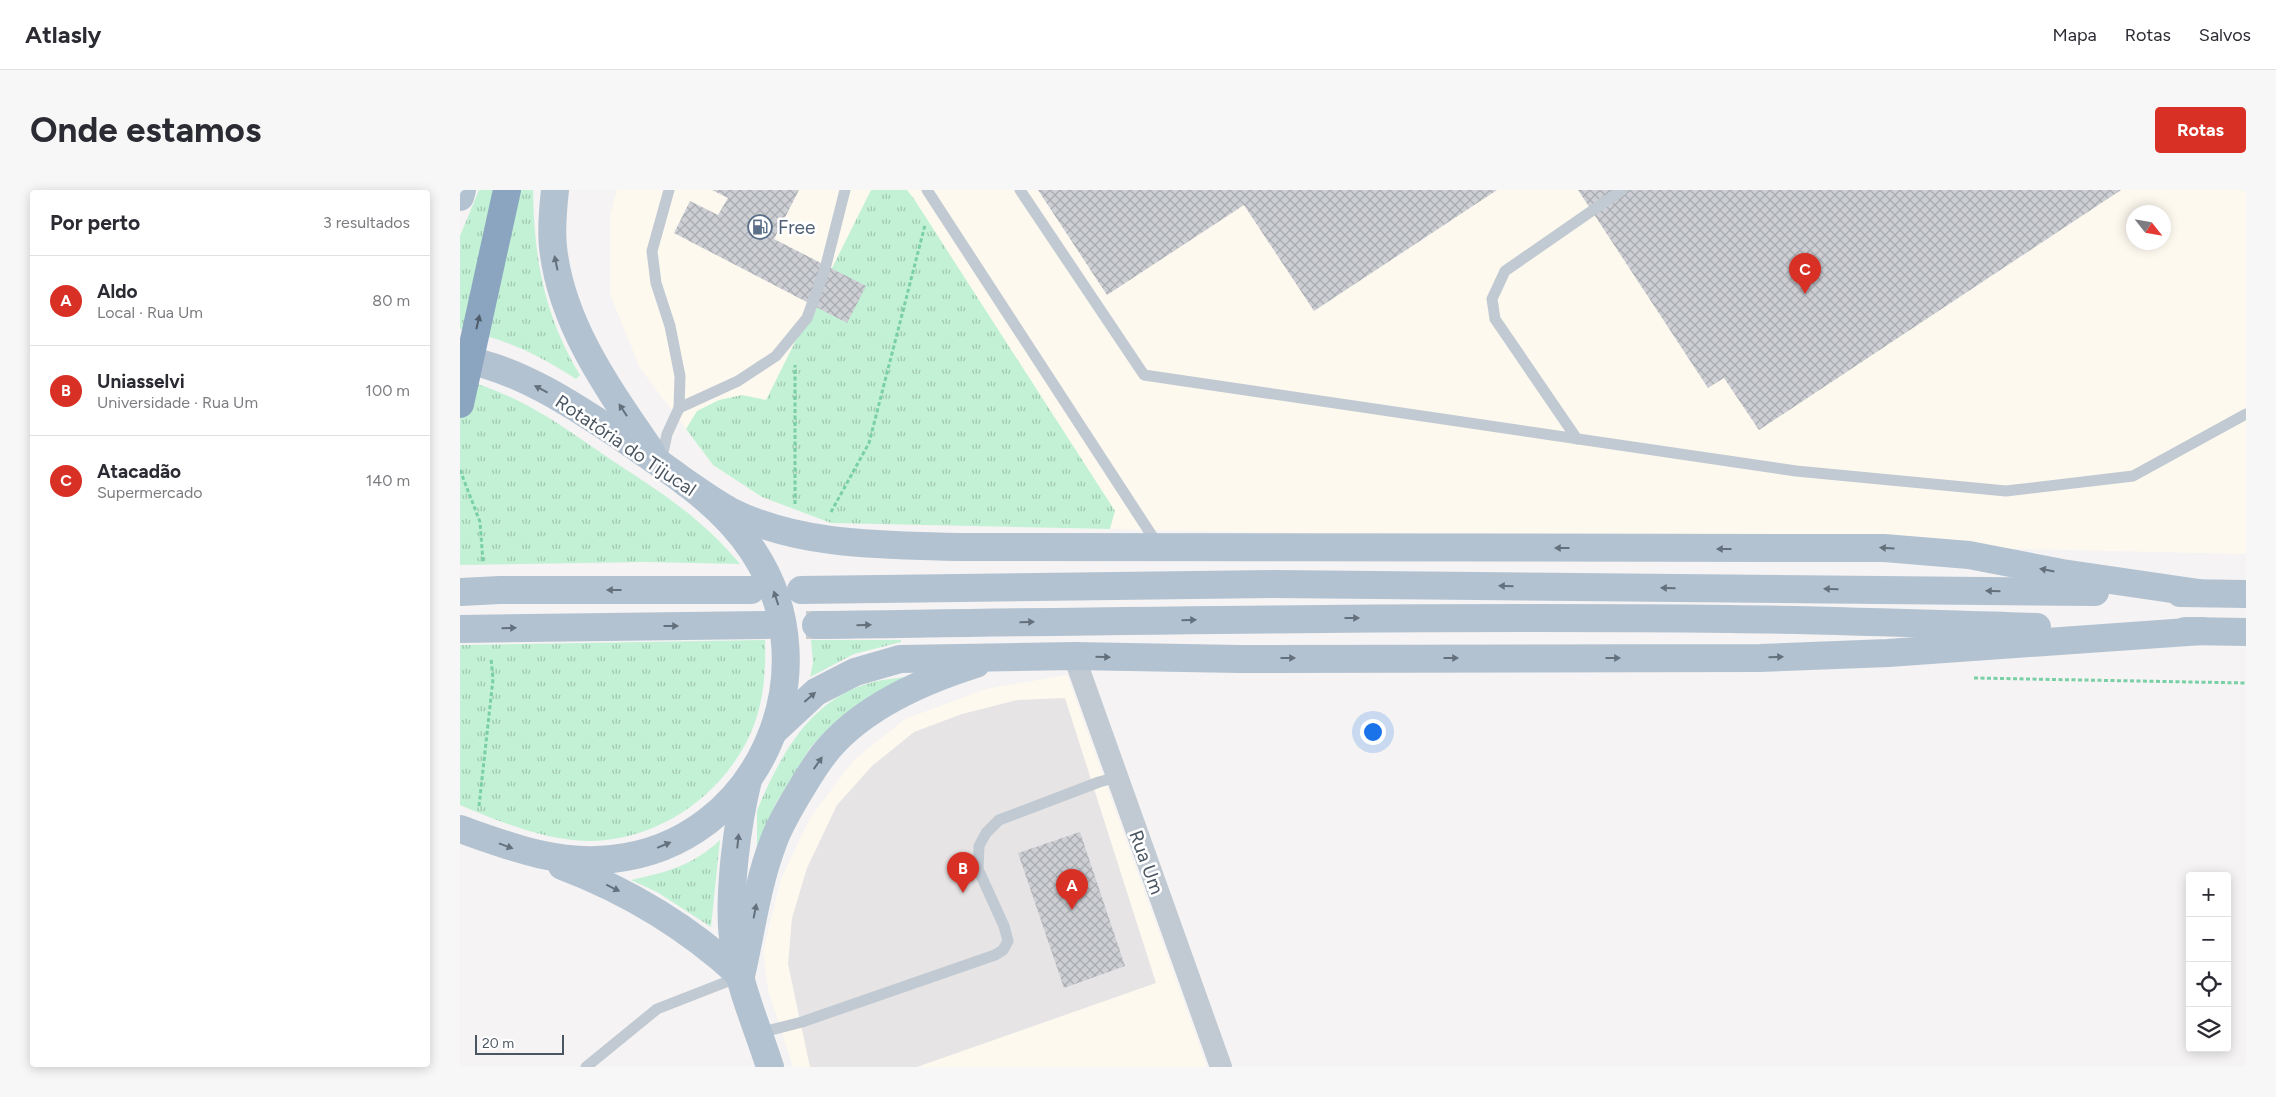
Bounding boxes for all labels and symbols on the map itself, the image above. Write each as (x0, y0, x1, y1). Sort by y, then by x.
north arrow (2126, 205, 2171, 250)
fuel station icon: Free (747, 214, 773, 240)
place label: Free (778, 216, 815, 239)
pin: C (1789, 253, 1821, 294)
one-way arrow (552, 255, 560, 271)
one-way arrow (474, 314, 482, 329)
one-way arrow (534, 385, 549, 393)
street label: Rotatória do Tijucal (551, 390, 700, 501)
one-way arrow (618, 404, 628, 417)
one-way arrow (1553, 544, 1569, 552)
one-way arrow (1878, 544, 1894, 552)
one-way arrow (1716, 545, 1732, 553)
one-way arrow (2040, 566, 2055, 574)
one-way arrow (1497, 582, 1513, 590)
one-way arrow (1660, 583, 1676, 591)
one-way arrow (1822, 585, 1838, 593)
one-way arrow (606, 586, 622, 594)
one-way arrow (1985, 587, 2001, 595)
one-way arrow (772, 590, 780, 605)
one-way arrow (1344, 614, 1360, 622)
one-way arrow (1182, 615, 1198, 623)
one-way arrow (1019, 618, 1035, 626)
one-way arrow (857, 621, 873, 629)
one-way arrow (663, 622, 679, 630)
one-way arrow (501, 623, 517, 631)
one-way arrow (1096, 653, 1112, 661)
one-way arrow (1768, 653, 1784, 661)
one-way arrow (1280, 654, 1296, 662)
one-way arrow (1443, 654, 1459, 662)
one-way arrow (1605, 654, 1621, 662)
one-way arrow (803, 691, 815, 703)
your location (1360, 719, 1386, 745)
one-way arrow (813, 756, 823, 770)
street label: Rua Um (1124, 827, 1169, 897)
one-way arrow (734, 833, 742, 849)
one-way arrow (657, 841, 672, 849)
one-way arrow (499, 842, 514, 850)
pin: B (947, 852, 979, 893)
pin: A (1056, 869, 1088, 910)
one-way arrow (606, 884, 620, 892)
one-way arrow (751, 904, 759, 919)
scale bar (475, 1032, 564, 1055)

